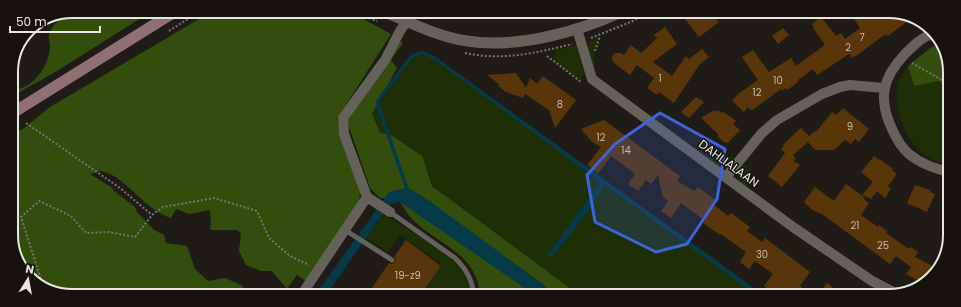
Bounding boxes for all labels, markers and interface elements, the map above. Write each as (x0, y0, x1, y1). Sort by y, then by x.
scale bar (10, 8, 100, 34)
text: 50 m (16, 13, 47, 30)
house number: 7 (859, 30, 865, 45)
house number: 2 (845, 40, 851, 55)
house number: 1 (658, 71, 662, 86)
house number: 10 (773, 73, 783, 88)
house number: 12 (753, 85, 762, 100)
house number: 8 (557, 97, 563, 112)
house number: 9 (847, 119, 853, 134)
house number: 12 (597, 130, 606, 145)
street label: DAHLIALAAN (695, 135, 763, 191)
house number: 14 (621, 143, 631, 158)
house number: 21 (851, 218, 859, 233)
house number: 25 (877, 238, 889, 253)
house number: 30 (756, 247, 768, 262)
north arrow (8, 259, 48, 299)
text: N (24, 261, 35, 278)
house number: 19-z9 (395, 268, 421, 283)

